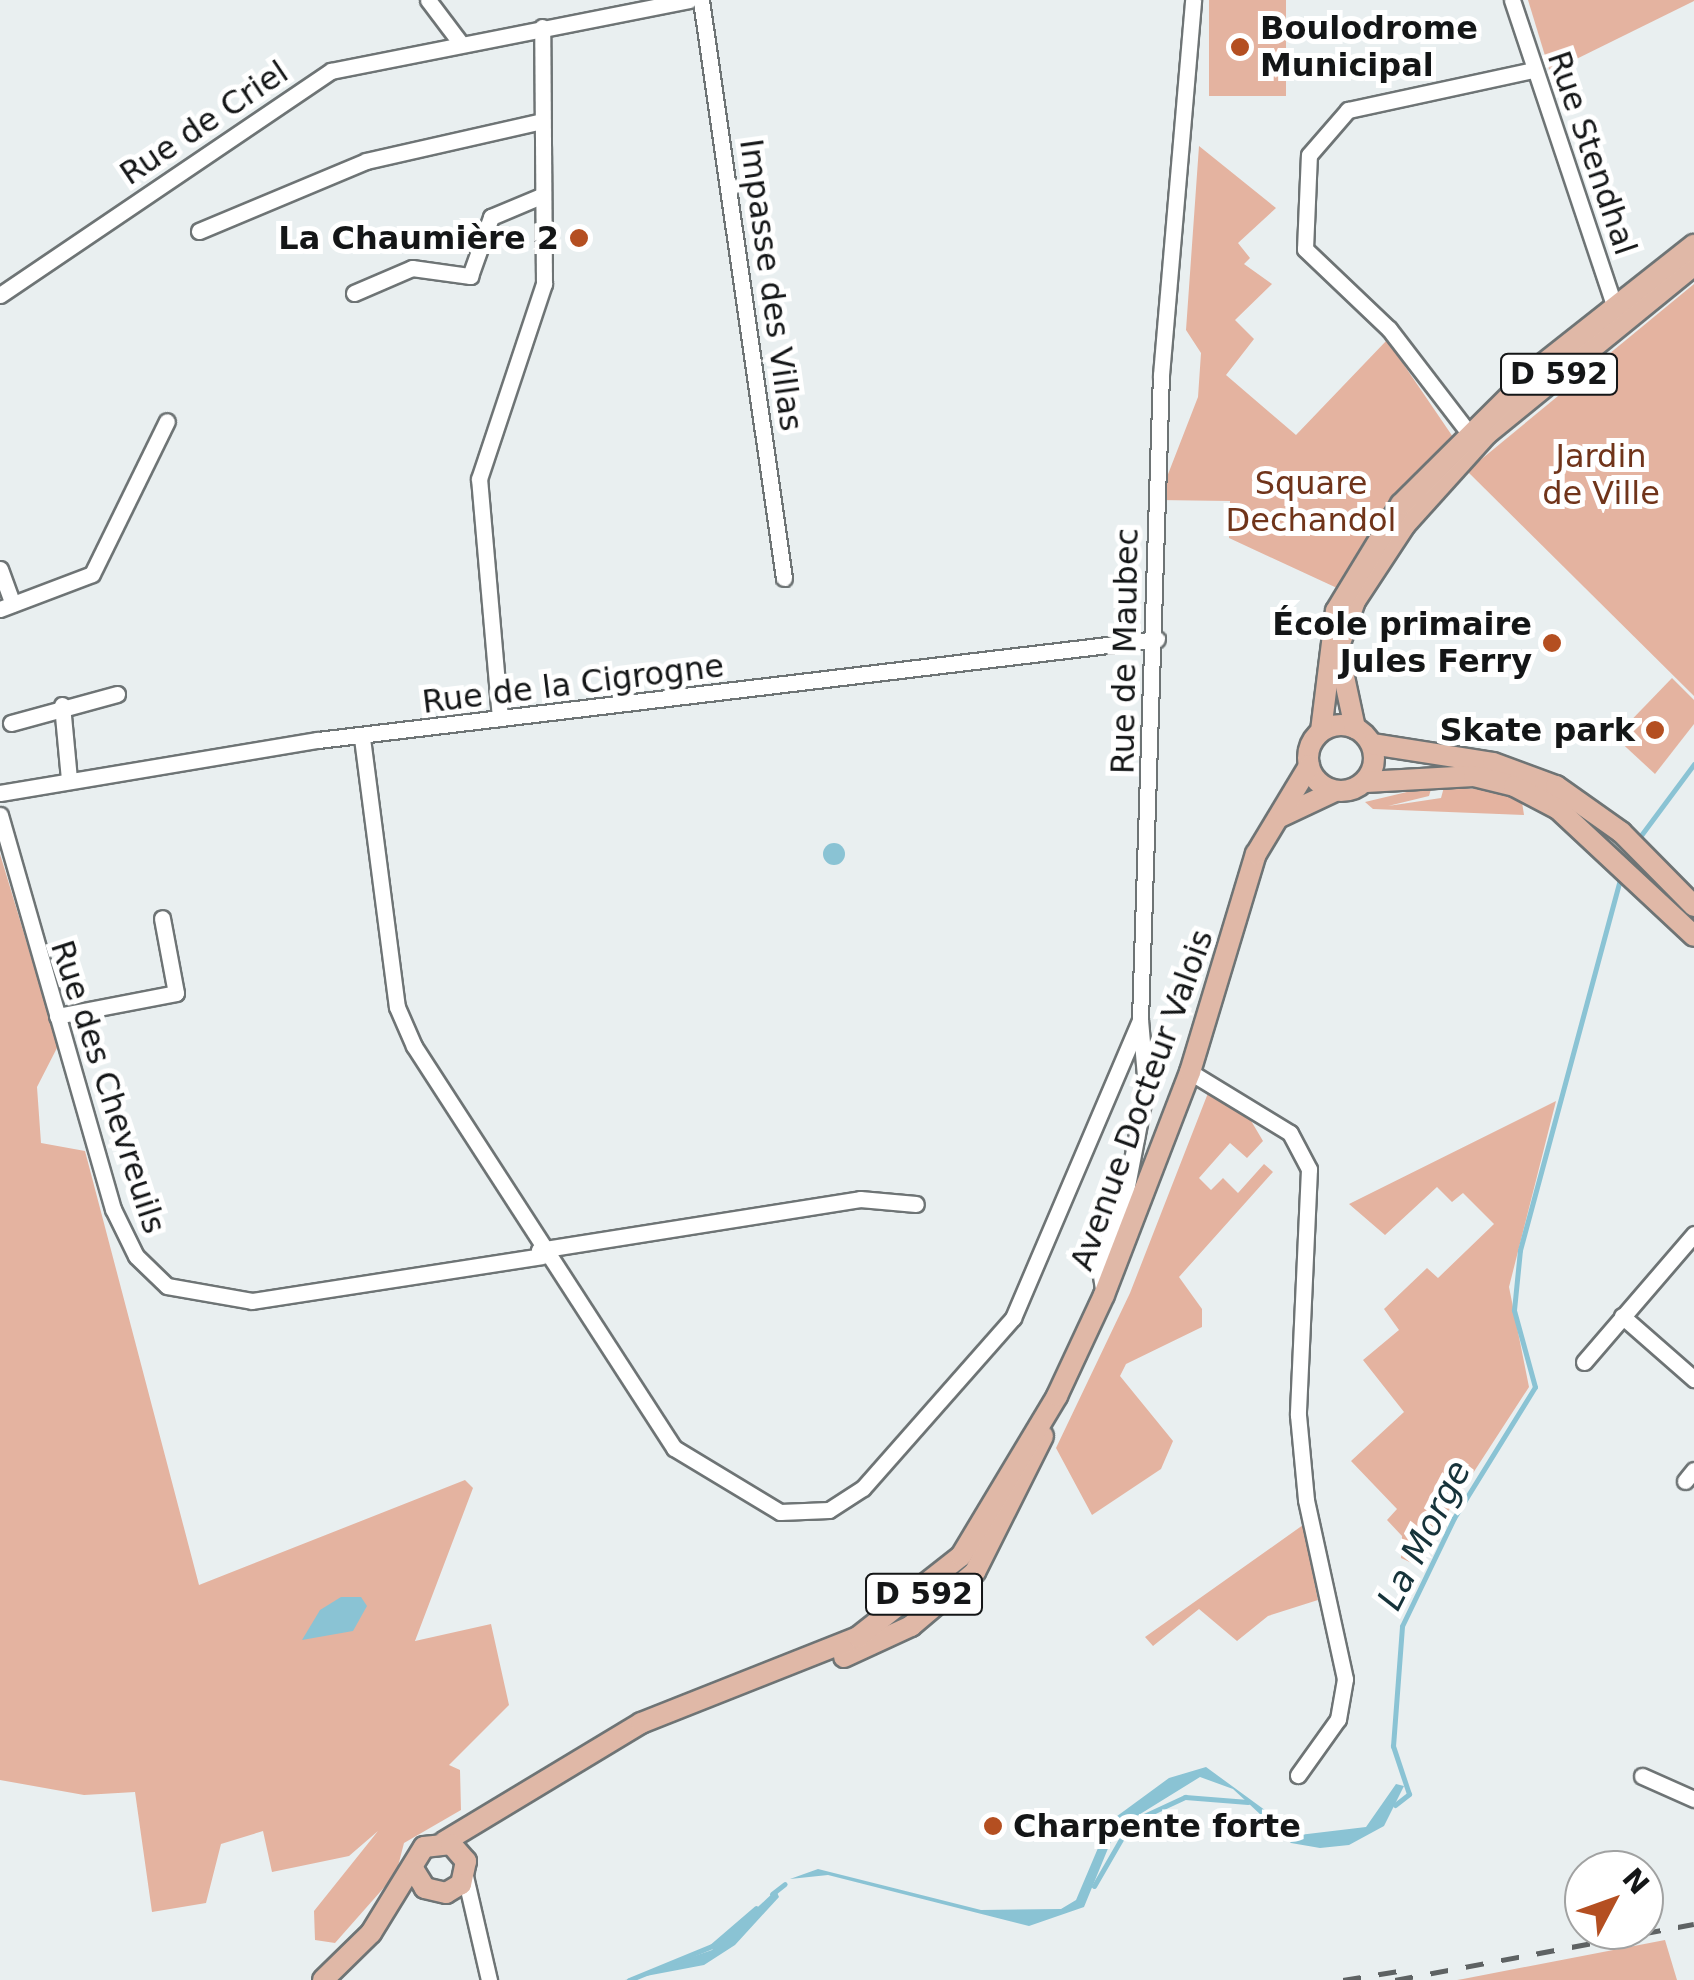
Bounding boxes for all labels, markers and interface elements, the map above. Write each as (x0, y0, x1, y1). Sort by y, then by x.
place label: Boulodrome Municipal (1260, 10, 1478, 85)
marker: Boulodrome Municipal (1229, 36, 1251, 58)
street label: Rue Stendhal (1539, 46, 1645, 260)
street label: Rue de Criel (113, 53, 295, 193)
street label: Impasse des Villas (731, 136, 811, 434)
place label: La Chaumière 2 (278, 219, 559, 257)
marker: La Chaumière 2 (568, 227, 590, 249)
road number: D 592 (1499, 349, 1619, 399)
park label: Jardin de Ville (1542, 438, 1660, 513)
park label: Square Dechandol (1226, 465, 1396, 540)
street label: Rue de Maubec (1104, 528, 1146, 774)
place label: École primaire Jules Ferry (1272, 606, 1532, 681)
marker: École primaire Jules Ferry (1541, 632, 1563, 654)
street label: Rue de la Cigrogne (420, 646, 726, 722)
place label: Skate park (1439, 711, 1635, 749)
marker: Skate park (1644, 719, 1666, 741)
street label: Avenue Docteur Valois (1062, 924, 1222, 1276)
street label: Rue des Chevreuils (42, 936, 174, 1238)
water label: La Morge (1369, 1453, 1479, 1617)
road number: D 592 (864, 1569, 984, 1619)
place label: Charpente forte (1013, 1807, 1301, 1845)
marker: Charpente forte (982, 1815, 1004, 1837)
north arrow (1564, 1850, 1664, 1950)
text: N (1615, 1862, 1656, 1901)

